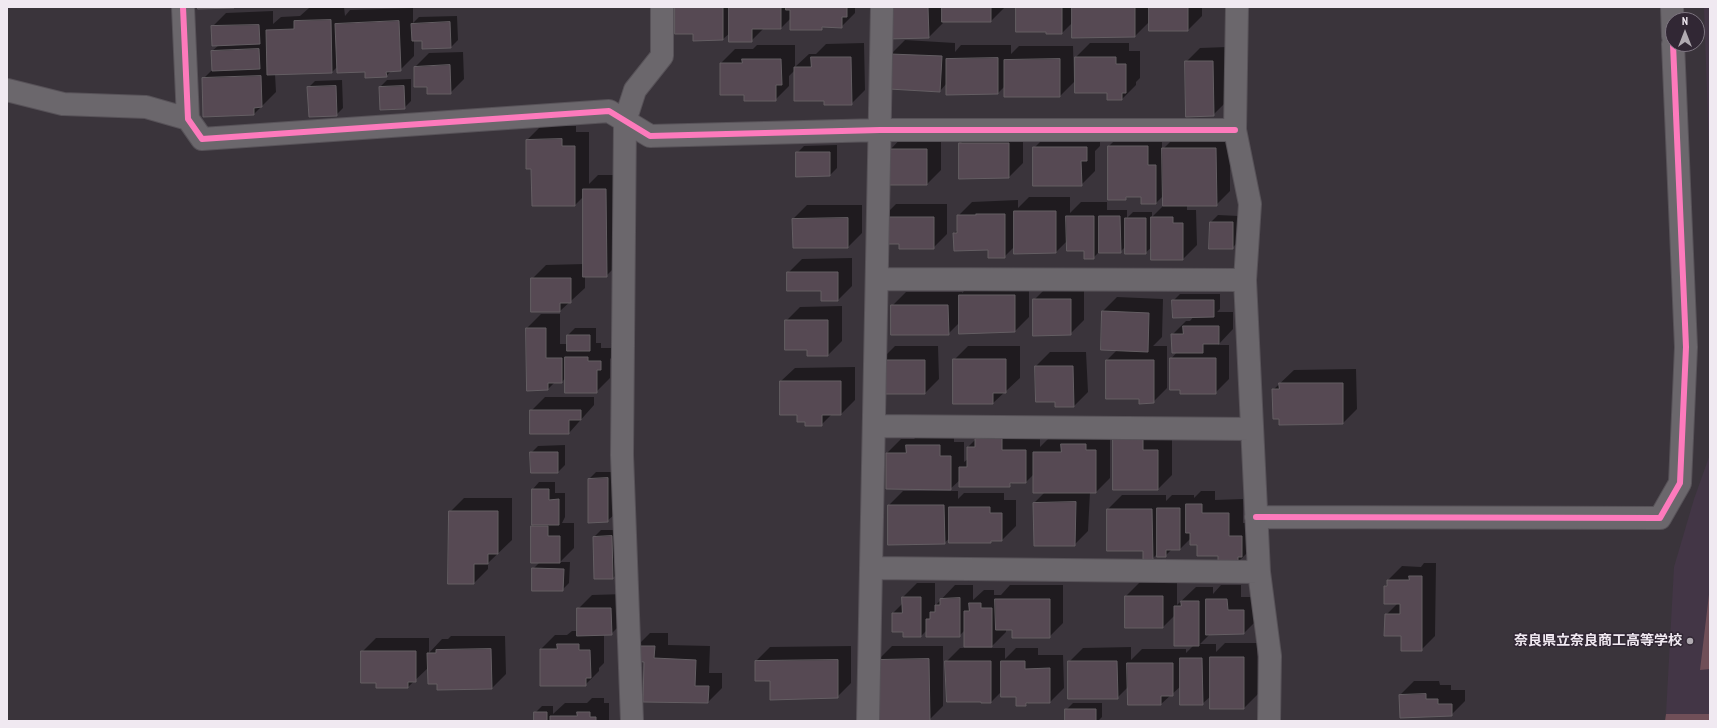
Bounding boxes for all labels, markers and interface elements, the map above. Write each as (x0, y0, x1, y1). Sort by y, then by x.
north arrow (1665, 12, 1705, 52)
text: N (1682, 14, 1688, 28)
place label: 奈良県立奈良商工高等学校 (1514, 633, 1682, 649)
marker: 奈良県立奈良商工高等学校 (1685, 636, 1695, 646)

